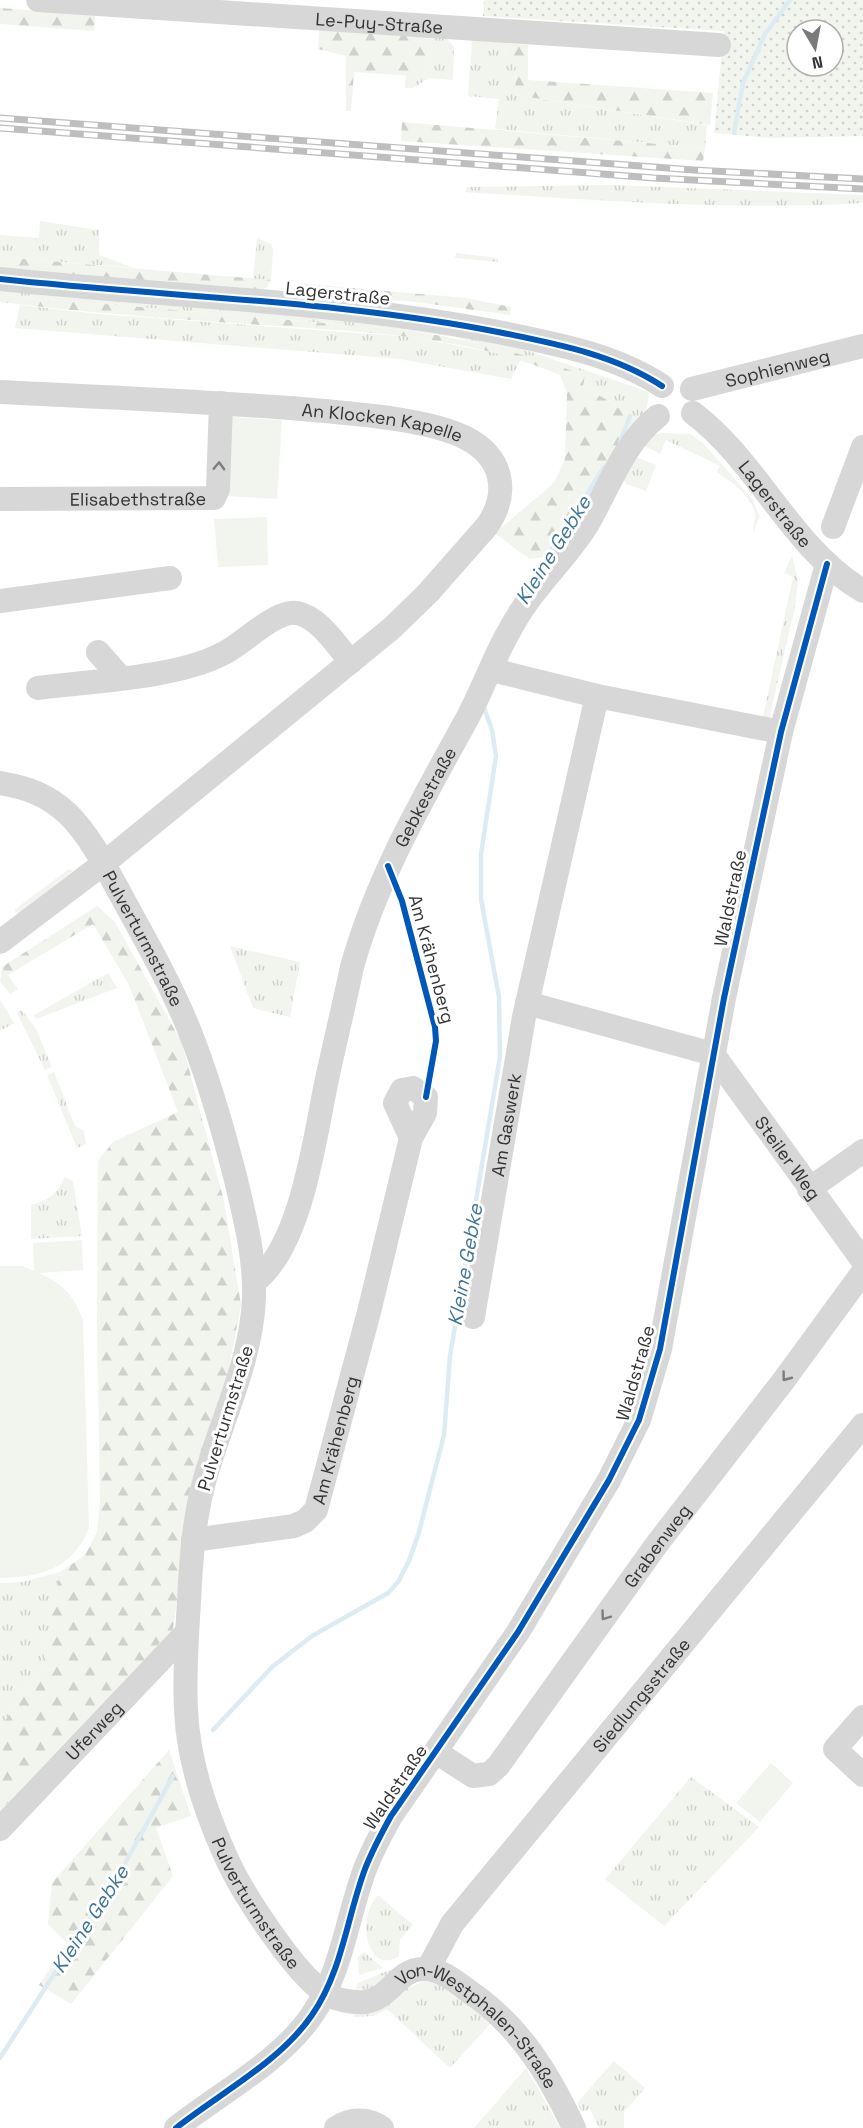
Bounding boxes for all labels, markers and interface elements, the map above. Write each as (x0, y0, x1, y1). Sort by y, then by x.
street label: Le-Puy-Straße (315, 7, 444, 38)
north arrow (785, 18, 845, 78)
text: N (810, 51, 825, 74)
street label: Lagerstraße (285, 276, 391, 310)
street label: Sophienweg (723, 343, 832, 392)
street label: An Klocken Kapelle (301, 398, 466, 447)
street label: Lagerstraße (734, 455, 817, 552)
one-way arrow (213, 462, 225, 471)
street label: Elisabethstraße (70, 487, 206, 510)
water label: Kleine Gebke (509, 490, 597, 609)
street label: Gebkestraße (389, 743, 461, 851)
street label: Waldstraße (709, 848, 751, 948)
street label: Pulverturmstraße (98, 866, 189, 1010)
street label: Am Krähenberg (404, 892, 460, 1026)
street label: Am Gaswerk (486, 1071, 526, 1178)
street label: Steiler Weg (750, 1111, 826, 1204)
water label: Kleine Gebke (442, 1201, 489, 1328)
street label: Waldstraße (610, 1323, 660, 1423)
street label: Pulverturmstraße (192, 1342, 258, 1494)
one-way arrow (783, 1370, 794, 1381)
street label: Am Krähenberg (307, 1373, 363, 1507)
street label: Grabenweg (618, 1499, 695, 1592)
one-way arrow (602, 1610, 613, 1621)
street label: Siedlungsstraße (587, 1633, 695, 1757)
street label: Uferweg (60, 1696, 127, 1765)
street label: Waldstraße (358, 1740, 432, 1834)
street label: Pulverturmstraße (207, 1834, 306, 1974)
water label: Kleine Gebke (46, 1859, 135, 1978)
street label: Von-Westphalen-Straße (390, 1957, 563, 2092)

